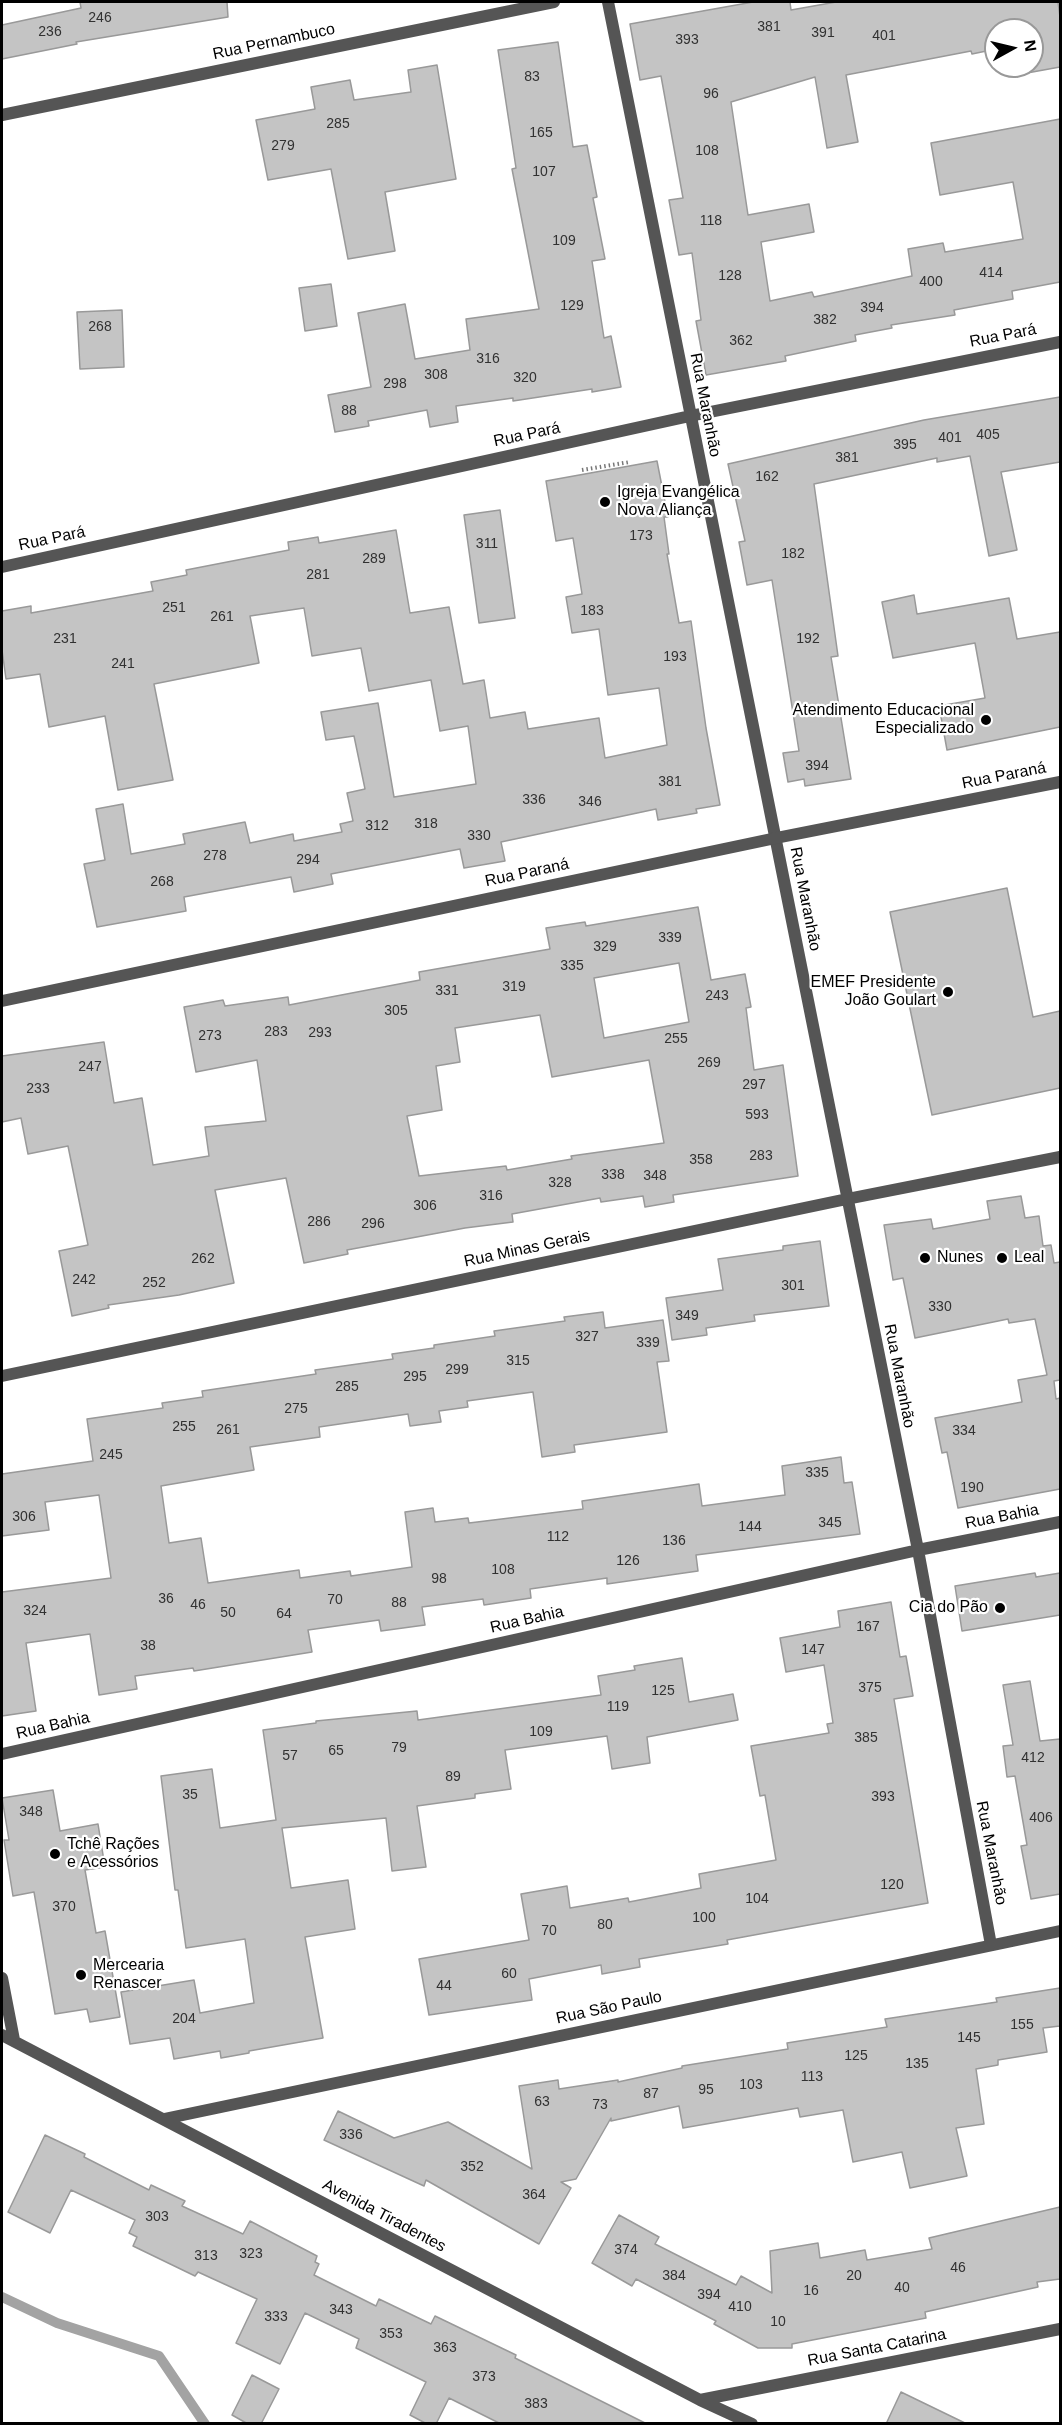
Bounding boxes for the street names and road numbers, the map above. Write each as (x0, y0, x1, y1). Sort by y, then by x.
street label: Rua Pernambuco (211, 20, 337, 64)
street label: Rua Pará (968, 320, 1038, 352)
street label: Rua Maranhão (685, 351, 725, 459)
street label: Rua Pará (492, 419, 562, 451)
street label: Rua Pará (17, 523, 87, 555)
street label: Rua Paraná (960, 758, 1048, 794)
street label: Rua Maranhão (785, 845, 825, 953)
street label: Rua Paraná (483, 855, 571, 891)
street label: Rua Minas Gerais (462, 1226, 592, 1272)
street label: Rua Maranhão (879, 1322, 919, 1430)
street label: Rua Bahia (963, 1500, 1041, 1534)
street label: Rua Bahia (488, 1602, 566, 1638)
street label: Rua Bahia (14, 1708, 92, 1744)
street label: Rua Maranhão (971, 1799, 1011, 1907)
street label: Rua São Paulo (554, 1987, 664, 2029)
street label: Avenida Tiradentes (319, 2175, 449, 2257)
street label: Rua Santa Catarina (806, 2325, 948, 2371)

